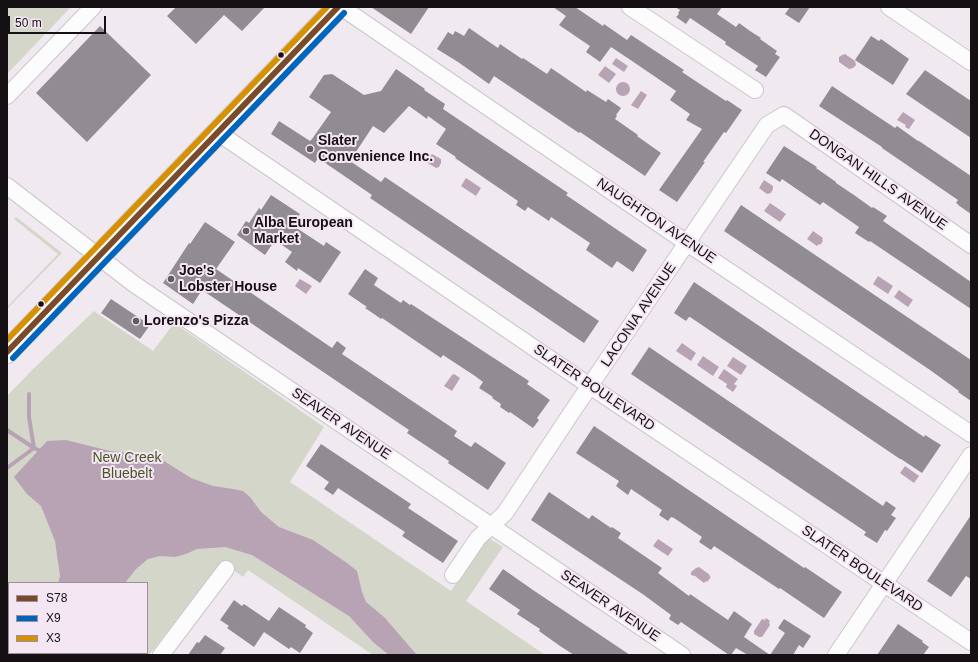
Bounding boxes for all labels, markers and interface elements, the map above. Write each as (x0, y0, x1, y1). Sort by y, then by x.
scale bar (10, 8, 108, 34)
text: 50 m (15, 16, 42, 30)
unlabelled marker (276, 50, 286, 60)
street label: DONGAN HILLS AVENUE (806, 126, 950, 234)
place label: Slater Convenience Inc. (318, 133, 433, 166)
marker: Slater Convenience Inc. (305, 144, 315, 154)
street label: NAUGHTON AVENUE (593, 175, 719, 267)
place label: Alba European Market (254, 215, 353, 248)
marker: Alba European Market (241, 226, 251, 236)
street label: LACONIA AVENUE (598, 260, 680, 370)
place label: Joe's Lobster House (179, 263, 277, 296)
marker: Joe's Lobster House (166, 274, 176, 284)
unlabelled marker (36, 299, 46, 309)
place label: Lorenzo's Pizza (144, 313, 248, 329)
marker: Lorenzo's Pizza (131, 316, 141, 326)
street label: SLATER BOULEVARD (530, 341, 658, 435)
street label: SEAVER AVENUE (288, 385, 394, 463)
park label: New Creek Bluebelt (92, 450, 162, 482)
street label: SLATER BOULEVARD (798, 522, 926, 616)
street label: SEAVER AVENUE (557, 567, 663, 645)
legend (8, 582, 148, 654)
text: S78 (46, 591, 67, 605)
text: X9 (46, 611, 61, 625)
text: X3 (46, 631, 61, 645)

